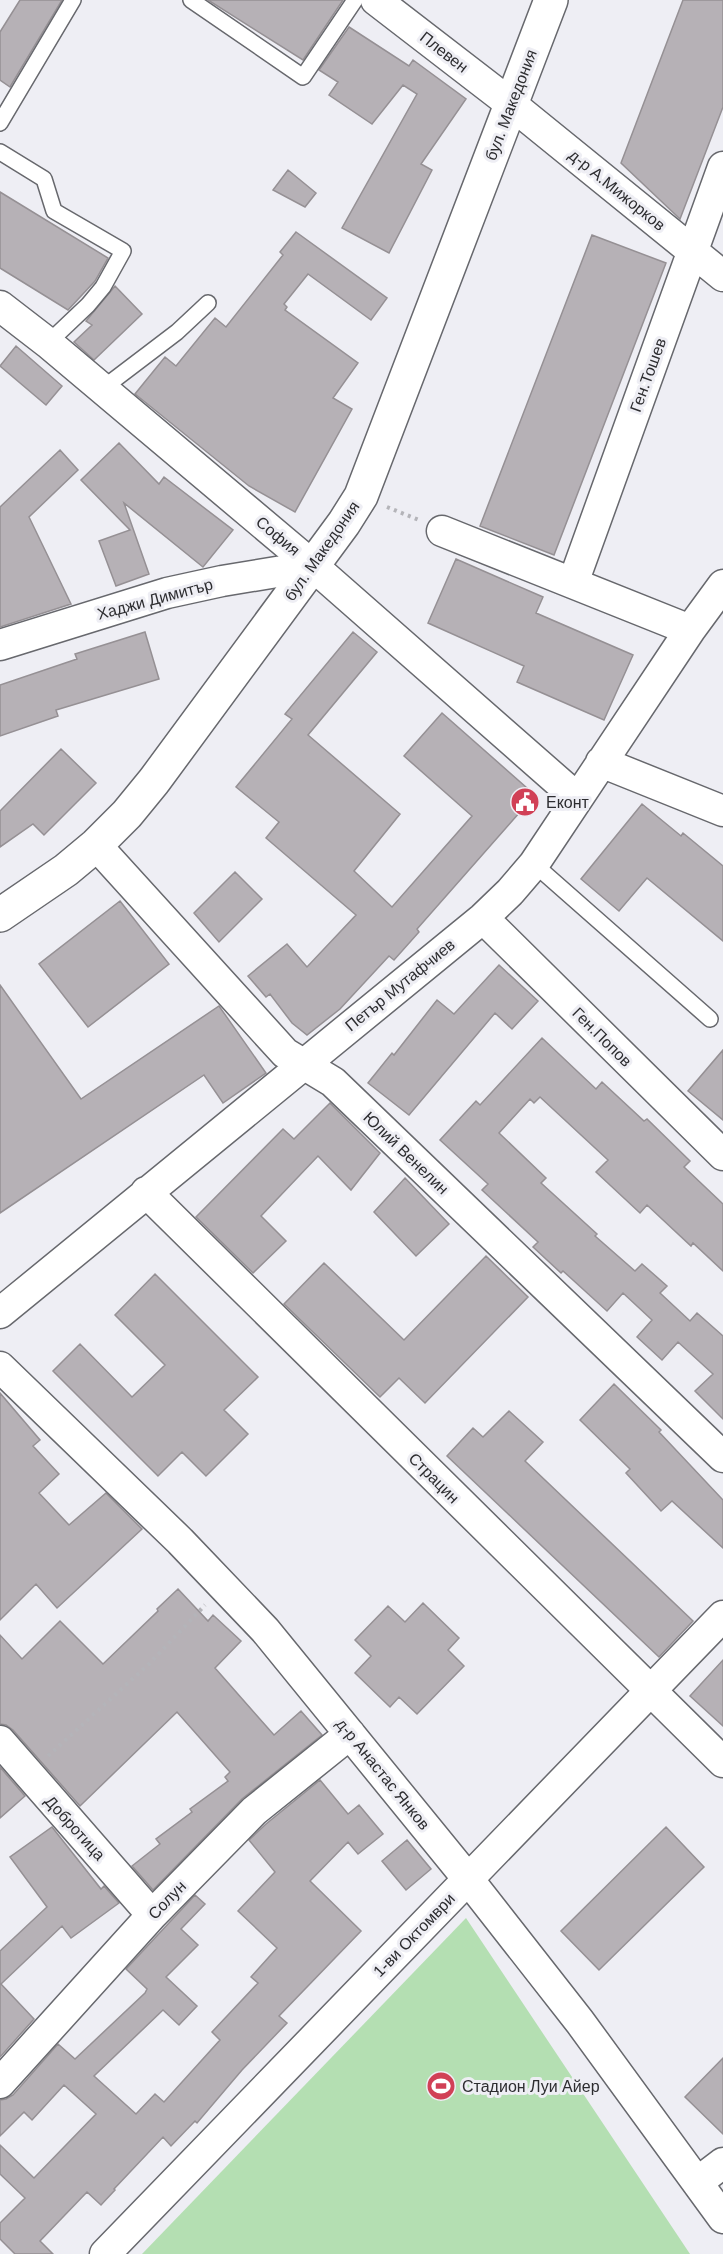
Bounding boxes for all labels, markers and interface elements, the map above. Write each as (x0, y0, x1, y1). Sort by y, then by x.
street label: Плевен (417, 28, 471, 76)
street label: бул. Македония (482, 47, 540, 163)
street label: д-р А.Мижорков (566, 146, 668, 234)
street label: Ген.Тошев (627, 336, 669, 414)
street label: бул. Македония (281, 498, 363, 604)
street label: София (253, 513, 303, 559)
street label: Хаджи Димитър (95, 575, 215, 623)
public building icon: Еконт (509, 786, 541, 818)
place label: Еконт (546, 794, 590, 811)
street label: Петър Мутафчиев (342, 936, 458, 1034)
street label: Ген.Попов (569, 1004, 635, 1070)
street label: Юлий Венелин (360, 1108, 452, 1198)
street label: Страцин (405, 1449, 463, 1507)
street label: д-р Анастас Янков (333, 1715, 433, 1833)
street label: Добротица (42, 1792, 108, 1864)
street label: Солун (145, 1877, 189, 1923)
street label: 1-ви Октомври (370, 1890, 458, 1980)
sports icon: Стадион Луи Айер (425, 2070, 457, 2102)
place label: Стадион Луи Айер (462, 2078, 600, 2095)

